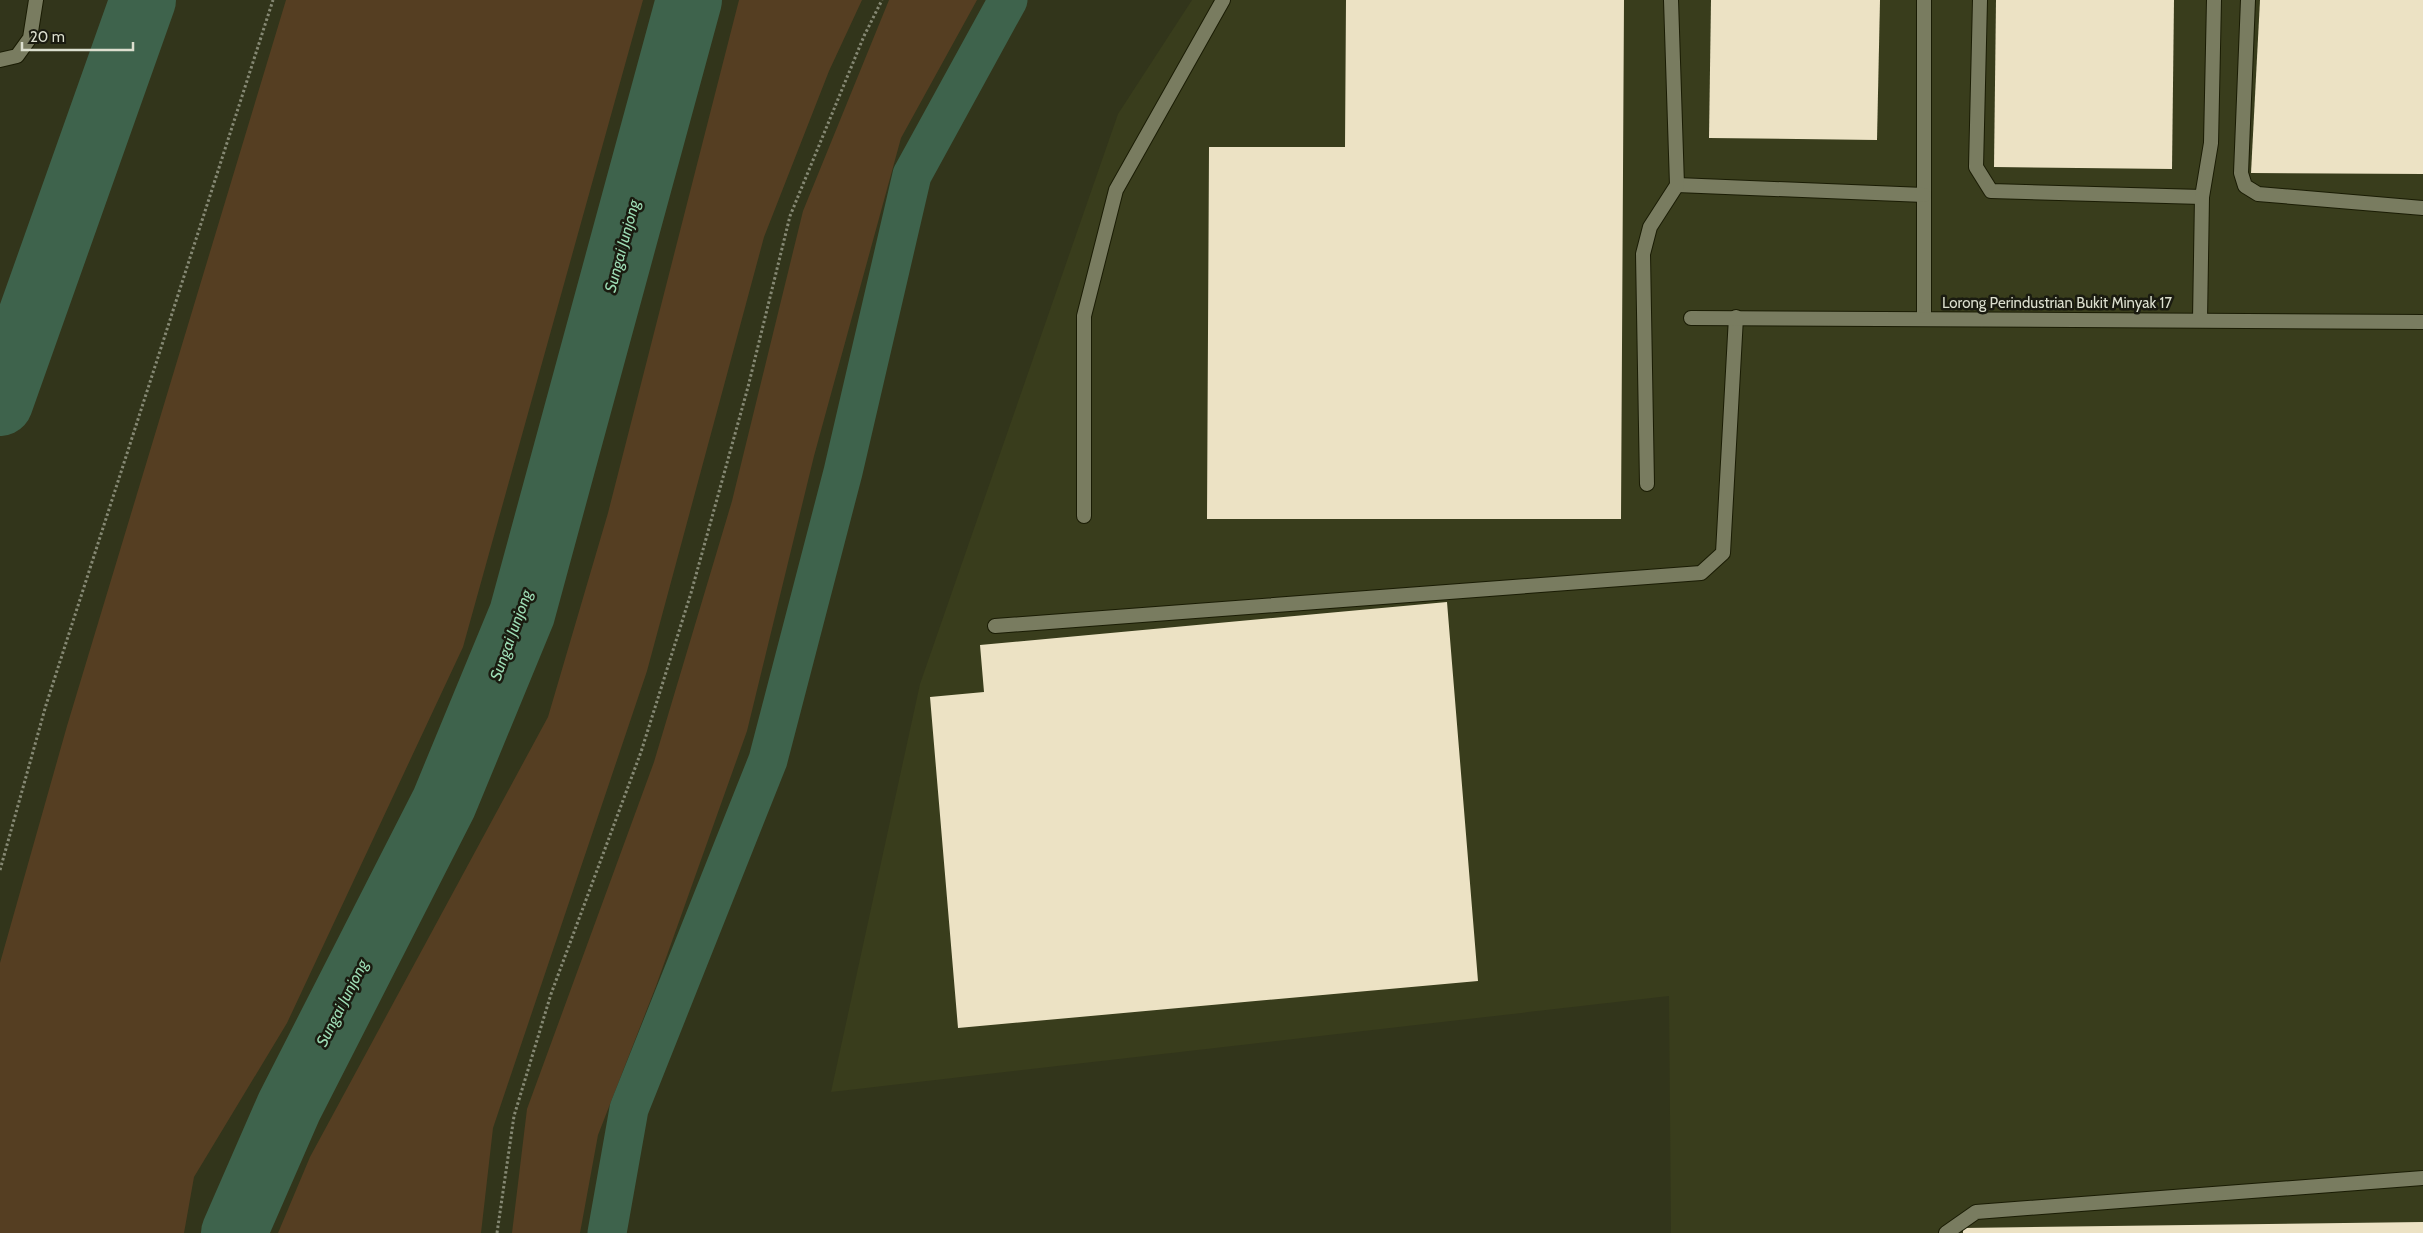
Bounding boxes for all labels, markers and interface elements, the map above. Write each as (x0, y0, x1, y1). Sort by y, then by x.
scale bar (22, 20, 134, 52)
text: 20 m (30, 28, 65, 46)
water label: Sungai Junjong (601, 197, 644, 294)
street label: Lorong Perindustrian Bukit Minyak 17 (1942, 294, 2172, 312)
water label: Sungai Junjong (486, 587, 536, 683)
water label: Sungai Junjong (312, 956, 372, 1050)

